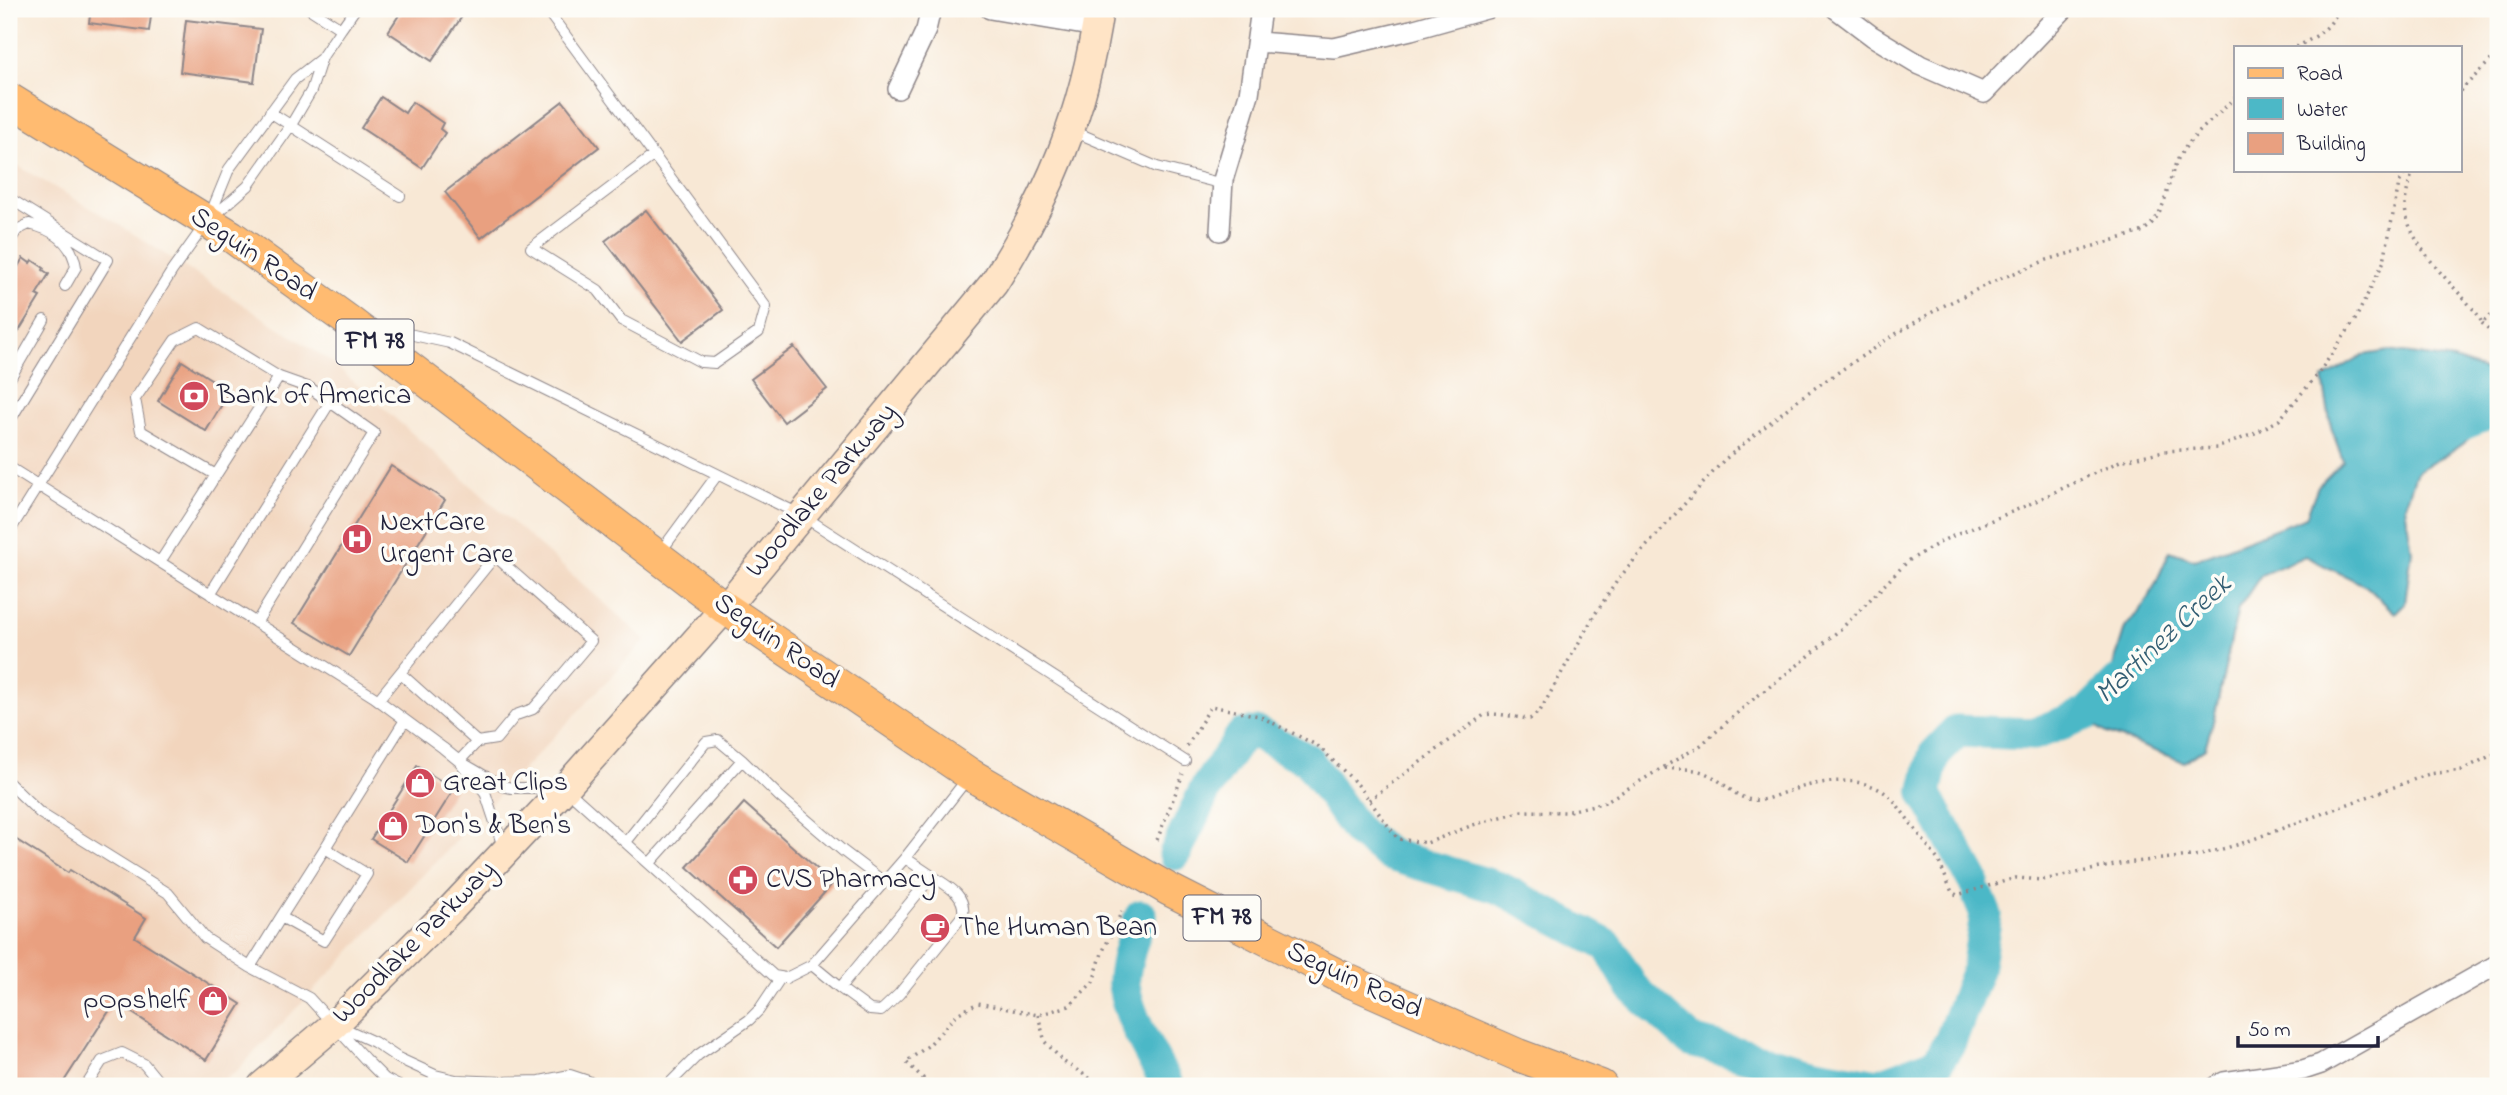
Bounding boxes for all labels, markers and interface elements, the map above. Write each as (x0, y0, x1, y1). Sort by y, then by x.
legend (2234, 46, 2462, 172)
text: Road (2297, 60, 2343, 90)
text: Water (2297, 96, 2348, 126)
text: Building (2296, 130, 2366, 162)
street label: Seguin Road (181, 197, 325, 313)
road number: FM 78 (336, 320, 414, 364)
place label: Bank of America (216, 376, 411, 417)
bank icon: Bank of America (177, 379, 211, 413)
street label: Woodlake Parkway (736, 394, 908, 588)
place label: NextCare Urgent Care (380, 503, 514, 576)
hospital icon: NextCare Urgent Care (340, 522, 374, 556)
water label: Martinez Creek (2086, 564, 2244, 715)
street label: Seguin Road (705, 583, 848, 701)
place label: Great Clips (443, 763, 568, 804)
shop icon: Great Clips (403, 766, 437, 800)
place label: Don's & Ben's (415, 806, 571, 847)
shop icon: Don's & Ben's (376, 809, 410, 843)
street label: Woodlake Parkway (323, 851, 507, 1035)
place label: CVS Pharmacy (766, 860, 936, 901)
pharmacy icon: CVS Pharmacy (726, 863, 760, 897)
road number: FM 78 (1184, 896, 1260, 940)
place label: The Human Bean (958, 908, 1157, 949)
cafe icon: The Human Bean (918, 911, 952, 945)
street label: Seguin Road (1279, 932, 1429, 1030)
place label: pOpshelf (83, 981, 190, 1022)
shop icon: pOpshelf (196, 984, 230, 1018)
scale bar (2238, 1004, 2378, 1048)
text: 50 m (2248, 1016, 2291, 1046)

